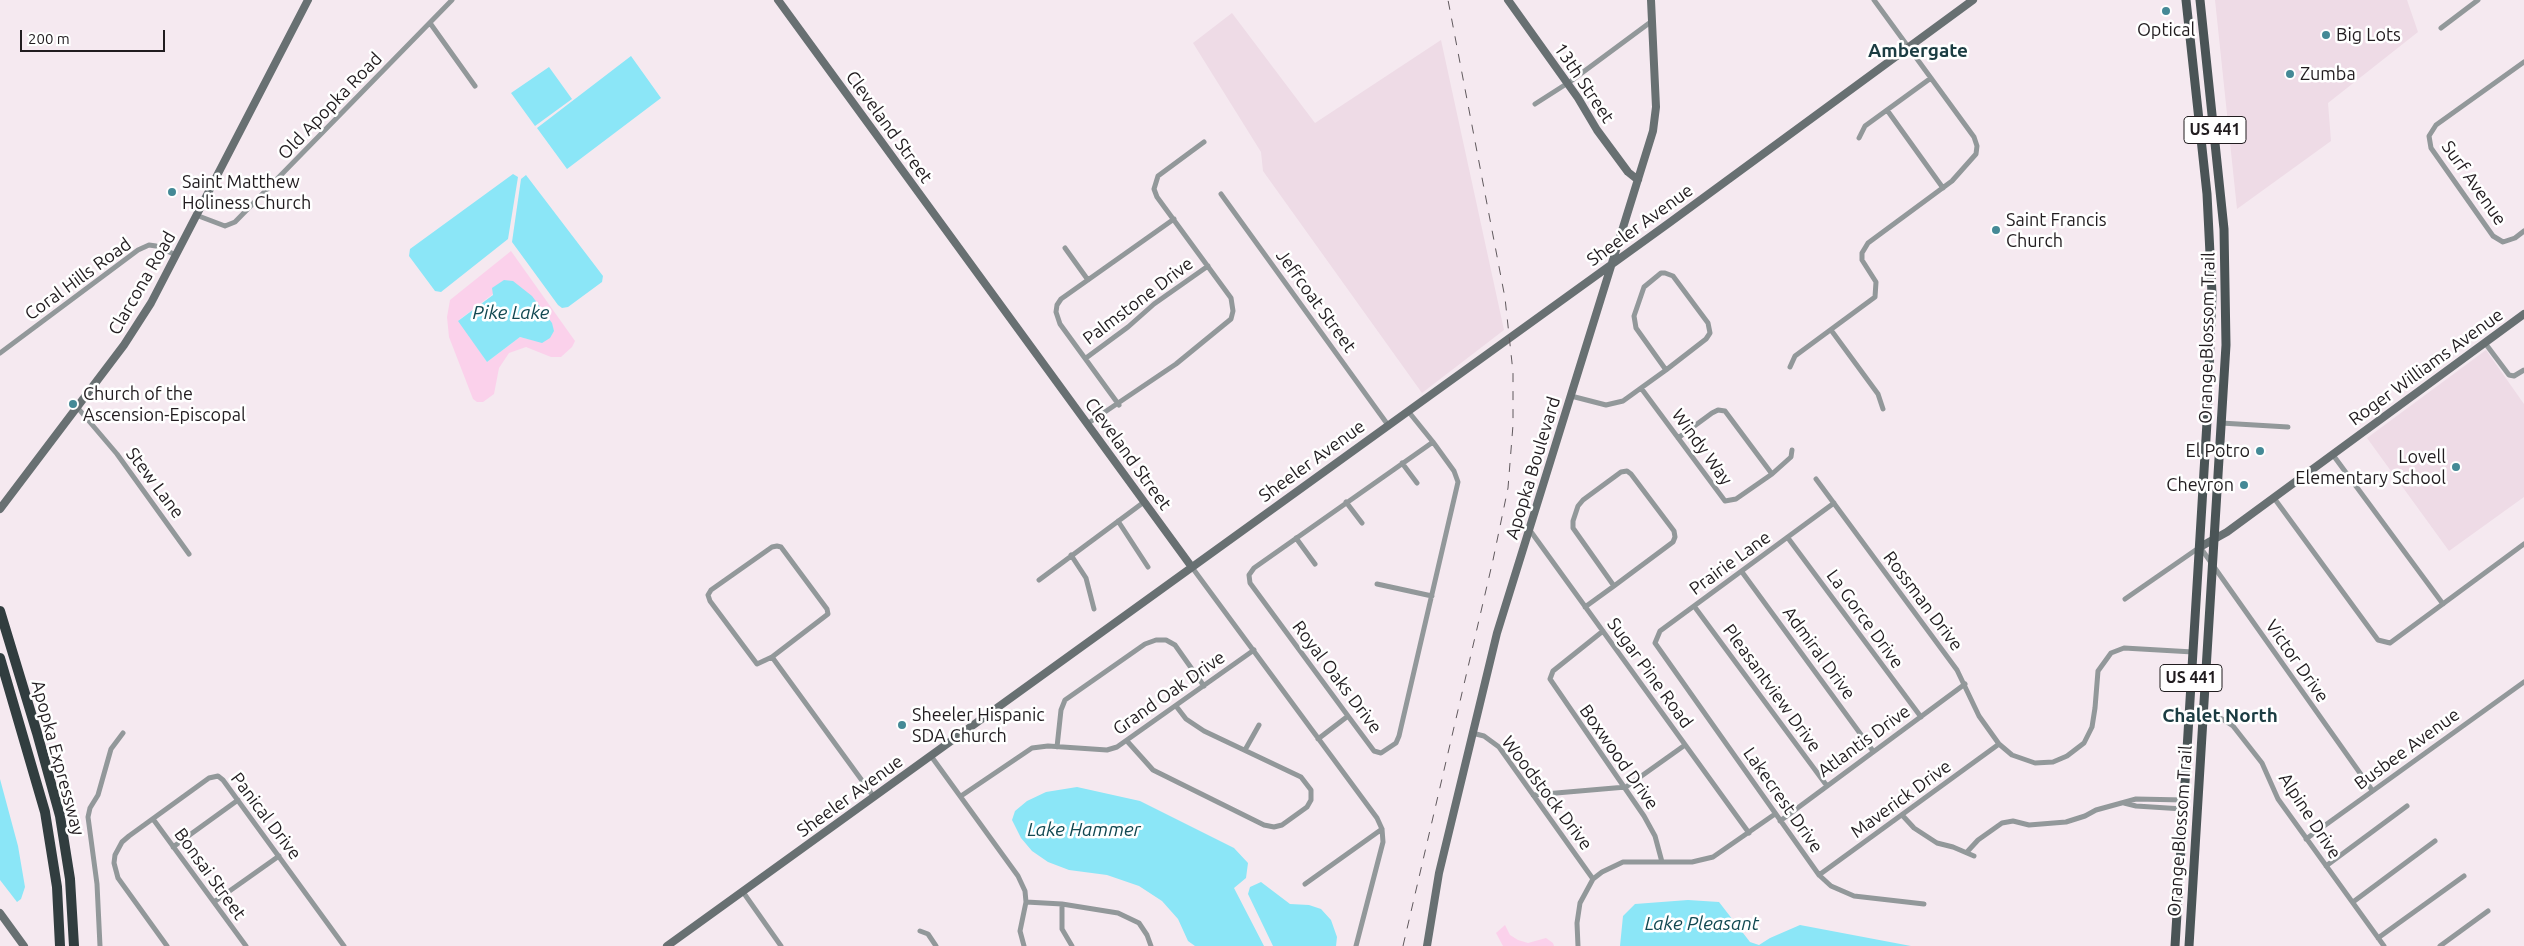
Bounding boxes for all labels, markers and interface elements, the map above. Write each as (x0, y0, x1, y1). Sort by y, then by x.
marker: Optical (2160, 5, 2172, 17)
place label: Optical (2137, 19, 2195, 41)
scale bar (22, 20, 168, 52)
place label: Big Lots (2336, 24, 2401, 46)
marker: Big Lots (2320, 29, 2332, 41)
text: 200 m (28, 30, 70, 47)
street label: 13th Street (1549, 39, 1619, 127)
district label: Ambergate (1868, 40, 1968, 62)
street label: Old Apopka Road (273, 48, 387, 164)
place label: Zumba (2300, 63, 2356, 85)
street label: Cleveland Street (841, 67, 937, 187)
marker: Zumba (2284, 68, 2296, 80)
road number: US 441 (2184, 116, 2246, 144)
street label: Surf Avenue (2437, 137, 2511, 229)
place label: Saint Matthew Holiness Church (182, 171, 311, 213)
street label: Sheeler Avenue (1583, 179, 1697, 271)
marker: Saint Matthew Holiness Church (166, 186, 178, 198)
place label: Saint Francis Church (2006, 209, 2107, 252)
marker: Saint Francis Church (1990, 224, 2002, 236)
street label: Clarcona Road (104, 227, 180, 339)
street label: Coral Hills Road (21, 233, 135, 325)
street label: Jeffcoat Street (1271, 245, 1361, 357)
street label: Orange Blossom Trail (2195, 252, 2219, 424)
street label: Palmstone Drive (1079, 253, 1197, 349)
water label: Pike Lake (473, 302, 549, 324)
street label: Roger Williams Avenue (2345, 304, 2507, 430)
place label: Church of the Ascension-Episcopal (83, 383, 246, 426)
street label: Cleveland Street (1080, 394, 1176, 514)
street label: Apopka Boulevard (1501, 394, 1565, 542)
marker: Church of the Ascension-Episcopal (67, 398, 79, 410)
street label: Windy Way (1667, 405, 1737, 489)
street label: Sheeler Avenue (1255, 415, 1369, 507)
place label: El Potro (2186, 440, 2250, 462)
street label: Stew Lane (121, 443, 189, 523)
marker: El Potro (2254, 445, 2266, 457)
place label: Lovell Elementary School (2295, 446, 2446, 488)
marker: Lovell Elementary School (2450, 461, 2462, 473)
place label: Chevron (2166, 474, 2234, 496)
marker: Chevron (2238, 479, 2250, 491)
street label: Prairie Lane (1685, 526, 1775, 600)
street label: Rossman Drive (1879, 547, 1967, 655)
street label: La Gorce Drive (1822, 565, 1908, 673)
street label: Admiral Drive (1778, 602, 1860, 704)
street label: Sugar Pine Road (1603, 614, 1697, 732)
street label: Victor Drive (2261, 616, 2333, 706)
street label: Royal Oaks Drive (1288, 617, 1386, 737)
street label: Pleasantview Drive (1718, 620, 1826, 756)
street label: Grand Oak Drive (1109, 646, 1229, 740)
road number: US 441 (2160, 664, 2222, 691)
street label: Apopka Expressway (27, 678, 89, 838)
street label: Boxwood Drive (1575, 700, 1663, 814)
street label: Atlantis Drive (1814, 700, 1914, 782)
place label: Sheeler Hispanic SDA Church (912, 704, 1045, 746)
street label: Busbee Avenue (2350, 704, 2464, 794)
district label: Chalet North (2162, 705, 2278, 727)
marker: Sheeler Hispanic SDA Church (896, 719, 908, 731)
street label: Woodstock Drive (1497, 732, 1597, 854)
street label: Lakecrest Drive (1739, 743, 1827, 857)
street label: Orange Blossom Trail (2163, 745, 2197, 917)
street label: Sheeler Avenue (793, 750, 907, 842)
street label: Maverick Drive (1847, 755, 1955, 843)
street label: Panical Drive (226, 768, 306, 864)
street label: Alpine Drive (2274, 769, 2346, 863)
water label: Lake Hammer (1027, 819, 1141, 841)
street label: Bonsai Street (170, 824, 250, 924)
water label: Lake Pleasant (1645, 913, 1759, 935)

